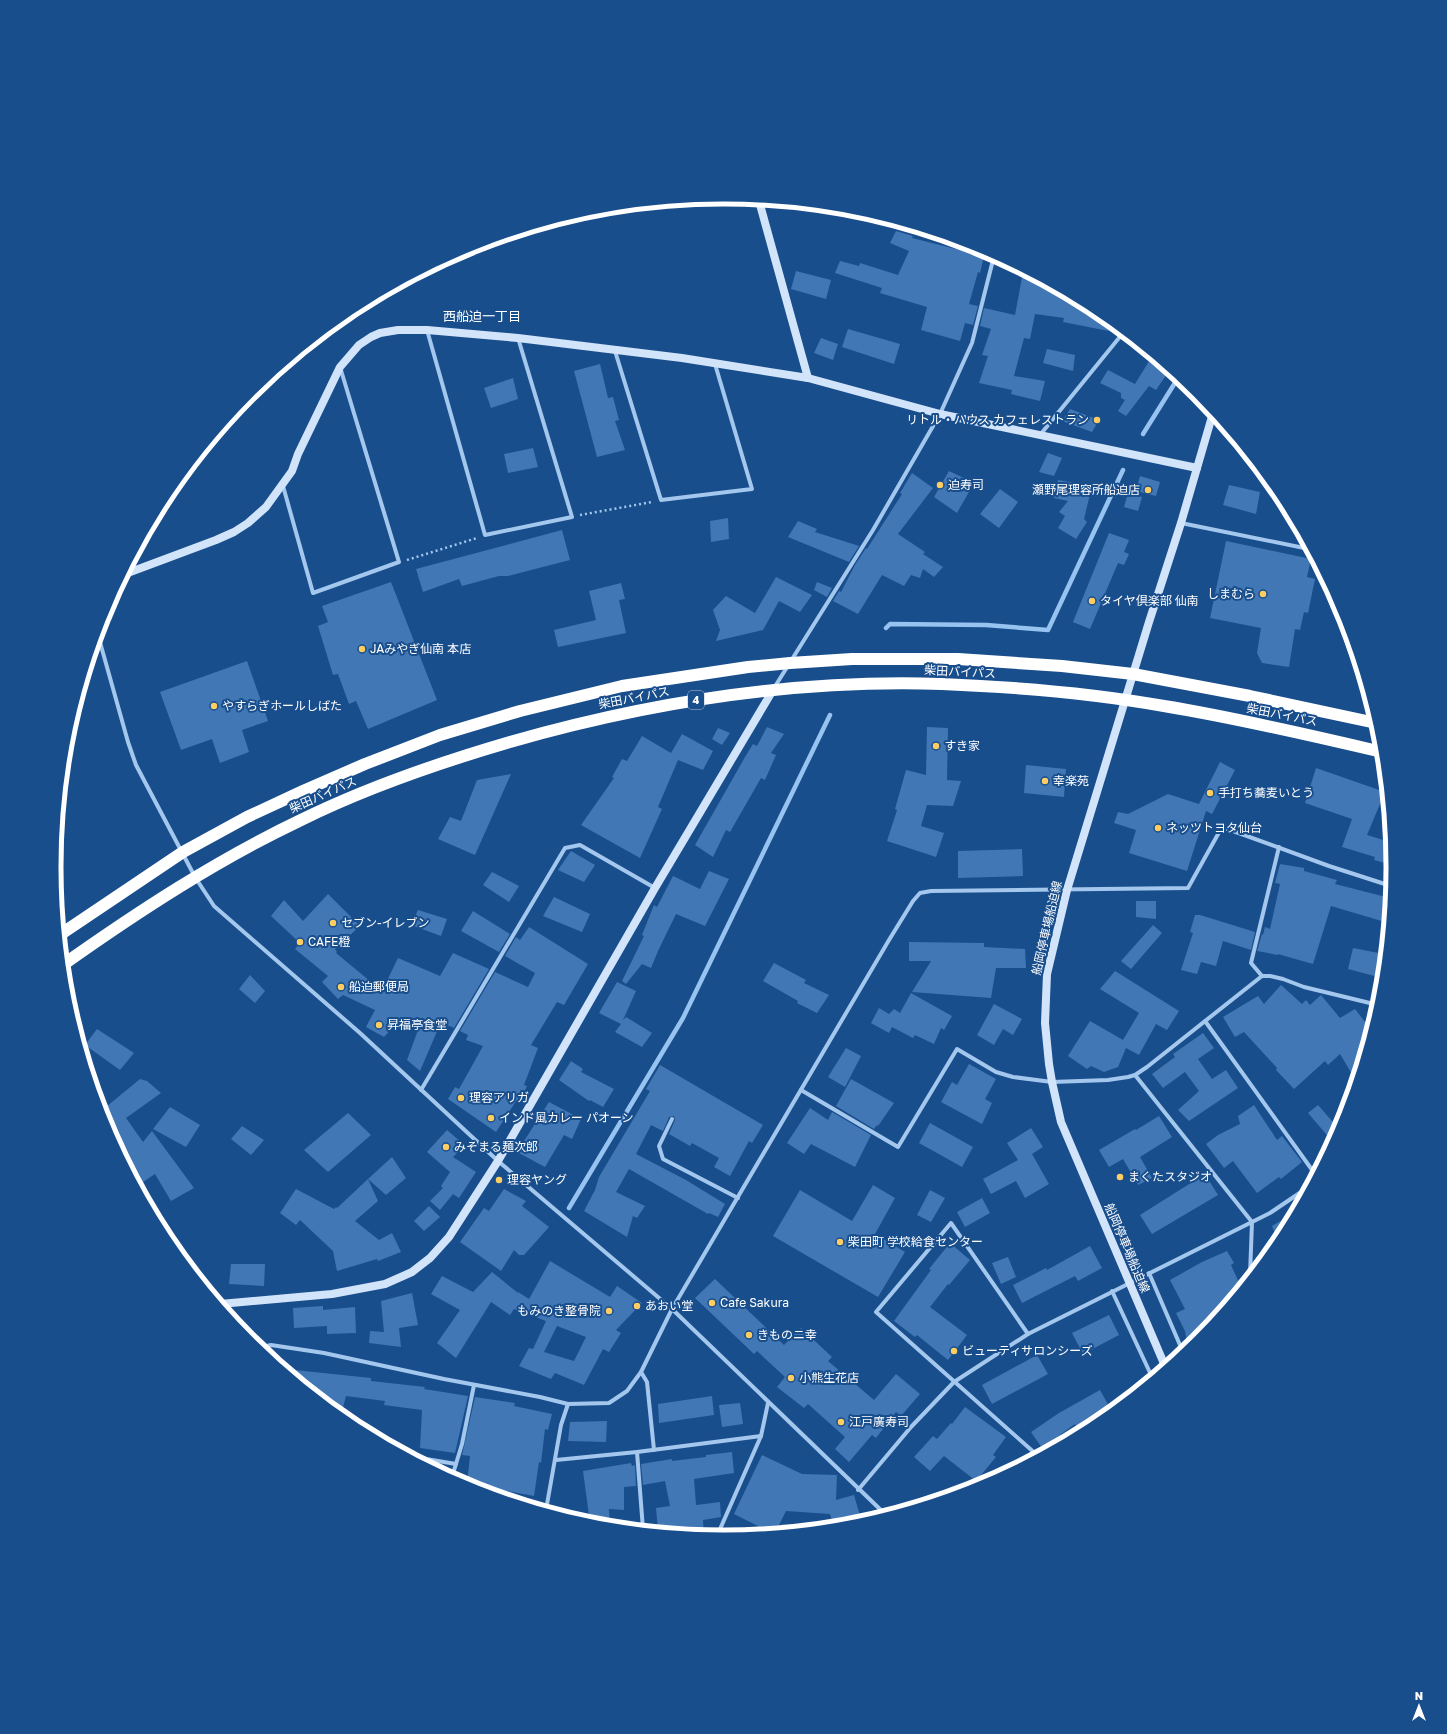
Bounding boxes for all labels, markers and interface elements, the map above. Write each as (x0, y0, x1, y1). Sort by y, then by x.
district label: 西船迫一丁目 (443, 308, 521, 324)
place label: リトル・ハウス カフェレストラン (906, 412, 1089, 427)
marker: リトル・ハウス カフェレストラン (1092, 415, 1102, 425)
place label: 迫寿司 (948, 477, 984, 492)
marker: 迫寿司 (935, 480, 945, 490)
place label: 瀬野尾理容所船迫店 (1032, 482, 1140, 497)
marker: 瀬野尾理容所船迫店 (1143, 485, 1153, 495)
place label: しまむら (1207, 586, 1255, 601)
marker: しまむら (1258, 589, 1268, 599)
place label: タイヤ倶楽部 仙南 (1100, 593, 1199, 608)
marker: タイヤ倶楽部 仙南 (1087, 596, 1097, 606)
place label: JAみやぎ仙南 本店 (370, 641, 471, 656)
marker: JAみやぎ仙南 本店 (357, 644, 367, 654)
street label: 柴田バイパス (924, 662, 996, 681)
street label: 柴田バイパス (597, 683, 671, 712)
road number: 4 (688, 691, 704, 709)
place label: やすらぎホールしばた (222, 698, 342, 713)
street label: 柴田バイパス (1245, 700, 1319, 729)
marker: やすらぎホールしばた (209, 701, 219, 711)
place label: すき家 (944, 738, 980, 753)
marker: すき家 (931, 741, 941, 751)
street label: 柴田バイパス (287, 773, 359, 816)
place label: 幸楽苑 (1053, 773, 1089, 788)
marker: 幸楽苑 (1040, 776, 1050, 786)
place label: 手打ち蕎麦いとう (1218, 785, 1314, 800)
marker: 手打ち蕎麦いとう (1205, 788, 1215, 798)
place label: ネッツトヨタ仙台 (1166, 820, 1262, 835)
marker: ネッツトヨタ仙台 (1153, 823, 1163, 833)
street label: 船岡停車場船迫線 (1028, 879, 1065, 976)
place label: セブン-イレブン (341, 915, 430, 930)
marker: セブン-イレブン (328, 918, 338, 928)
place label: CAFE橙 (308, 934, 350, 949)
marker: CAFE橙 (295, 937, 305, 947)
place label: 船迫郵便局 (349, 979, 409, 994)
marker: 船迫郵便局 (336, 982, 346, 992)
place label: 昇福亭食堂 (387, 1017, 447, 1032)
marker: 昇福亭食堂 (374, 1020, 384, 1030)
place label: 理容アリガ (469, 1090, 529, 1105)
marker: 理容アリガ (456, 1093, 466, 1103)
place label: インド風カレー パオーン (499, 1110, 633, 1125)
marker: インド風カレー パオーン (486, 1113, 496, 1123)
place label: みそまる麺次郎 (454, 1139, 538, 1154)
marker: みそまる麺次郎 (441, 1142, 451, 1152)
place label: まくたスタジオ (1128, 1169, 1212, 1184)
place label: 理容ヤング (507, 1172, 567, 1187)
marker: まくたスタジオ (1115, 1172, 1125, 1182)
marker: 理容ヤング (494, 1175, 504, 1185)
street label: 船岡停車場船迫線 (1102, 1201, 1153, 1295)
place label: 柴田町 学校給食センター (848, 1234, 983, 1249)
marker: 柴田町 学校給食センター (835, 1237, 845, 1247)
place label: Cafe Sakura (720, 1295, 789, 1310)
place label: あおい堂 (645, 1298, 693, 1313)
marker: Cafe Sakura (707, 1298, 717, 1308)
marker: あおい堂 (632, 1301, 642, 1311)
place label: もみのき整骨院 (517, 1303, 601, 1318)
marker: もみのき整骨院 (604, 1306, 614, 1316)
place label: きものニ幸 (757, 1327, 817, 1342)
marker: きものニ幸 (744, 1330, 754, 1340)
place label: ビューティサロンシーズ (962, 1343, 1093, 1358)
marker: ビューティサロンシーズ (949, 1346, 959, 1356)
place label: 小熊生花店 (799, 1370, 859, 1385)
marker: 小熊生花店 (786, 1373, 796, 1383)
place label: 江戸廣寿司 (849, 1414, 909, 1429)
marker: 江戸廣寿司 (836, 1417, 846, 1427)
north arrow (1399, 1686, 1439, 1726)
text: N (1415, 1689, 1423, 1702)

